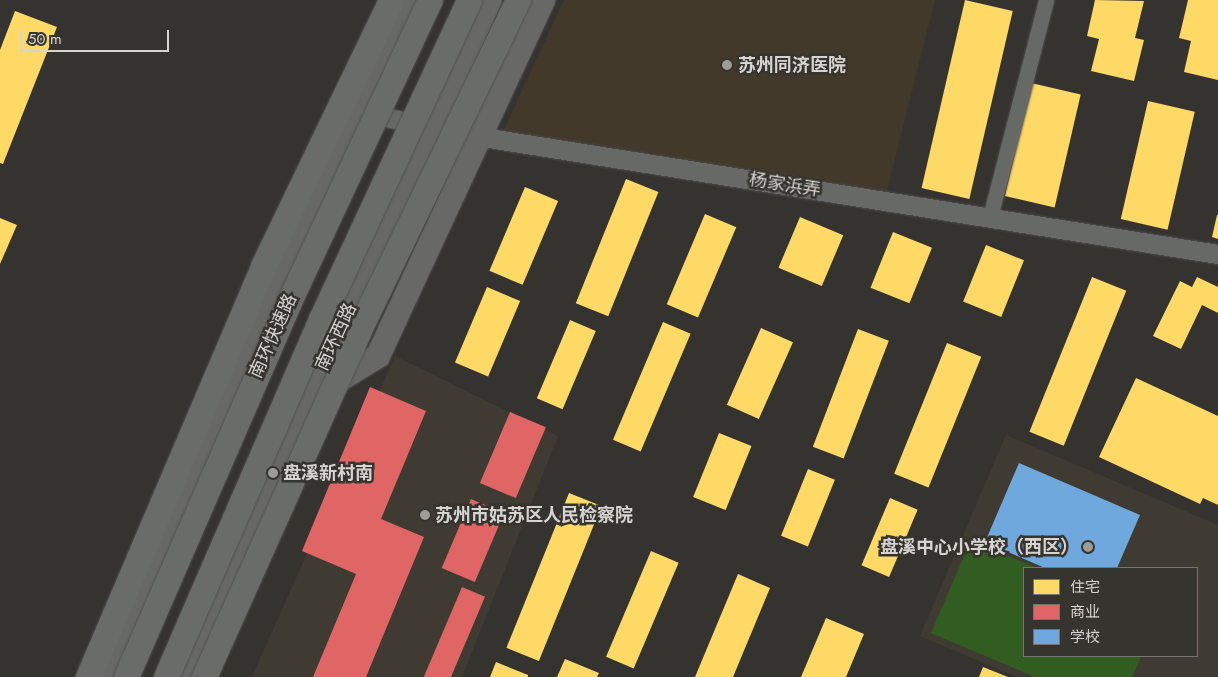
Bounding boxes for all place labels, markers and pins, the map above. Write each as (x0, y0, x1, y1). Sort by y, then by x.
place label: 苏州同济医院 (738, 54, 846, 76)
marker: 苏州同济医院 (720, 58, 734, 72)
place label: 盘溪新村南 (283, 462, 373, 484)
marker: 盘溪新村南 (267, 467, 279, 479)
place label: 苏州市姑苏区人民检察院 (435, 504, 633, 526)
marker: 苏州市姑苏区人民检察院 (419, 509, 431, 521)
place label: 盘溪中心小学校（西区） (880, 536, 1078, 558)
marker: 盘溪中心小学校（西区） (1082, 541, 1094, 553)

